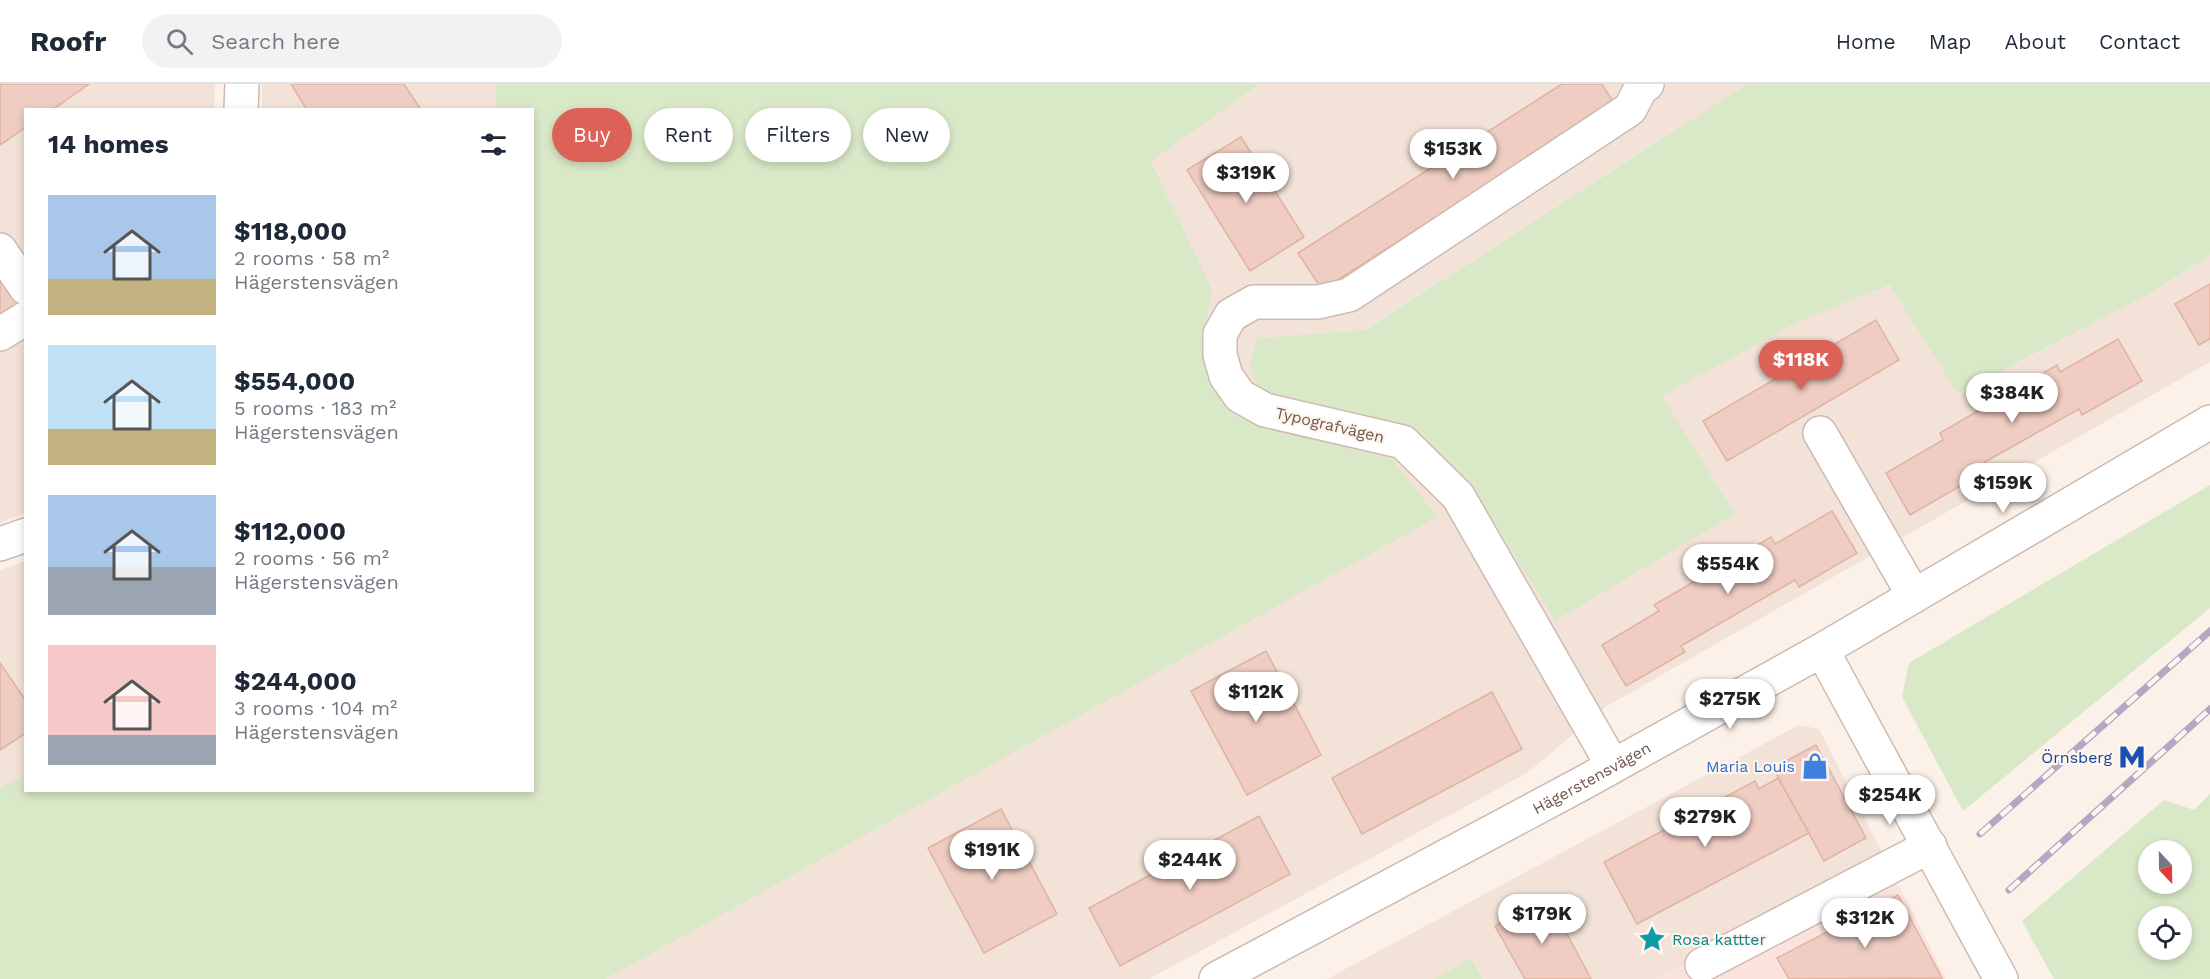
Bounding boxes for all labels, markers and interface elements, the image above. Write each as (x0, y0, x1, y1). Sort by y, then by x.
search box (142, 14, 562, 68)
text: Roofr (30, 25, 106, 58)
icon: search (163, 25, 196, 58)
text: Search here (211, 29, 340, 54)
text: Home (1836, 29, 1896, 54)
text: Map (1929, 29, 1972, 54)
text: About (2005, 29, 2066, 54)
text: Contact (2099, 29, 2180, 54)
chip: Buy (552, 108, 632, 162)
chip: Rent (644, 108, 733, 162)
chip: Filters (745, 108, 851, 162)
chip: New (863, 108, 950, 162)
icon: filters (477, 128, 510, 161)
text: 14 homes (48, 129, 169, 159)
pin: $153K (1411, 129, 1495, 180)
text: $153K (1424, 136, 1482, 160)
pin: $319K (1204, 153, 1288, 204)
text: $319K (1216, 160, 1276, 184)
text: $118,000 (234, 216, 347, 246)
icon: home (96, 219, 168, 291)
text: 2 rooms · 58 m² (234, 246, 389, 270)
text: Hägerstensvägen (234, 270, 399, 294)
pin: $118K (1759, 340, 1843, 391)
text: $118K (1773, 347, 1829, 371)
text: $554,000 (234, 366, 355, 396)
icon: home (96, 369, 168, 441)
pin: $384K (1970, 373, 2054, 424)
text: $384K (1980, 380, 2044, 404)
text: 5 rooms · 183 m² (234, 396, 396, 420)
street label: Typografvägen (1274, 403, 1386, 447)
text: Hägerstensvägen (234, 420, 399, 444)
pin: $159K (1961, 463, 2045, 514)
text: $159K (1973, 470, 2033, 494)
text: $112,000 (234, 516, 346, 546)
icon: home (96, 519, 168, 591)
pin: $554K (1686, 544, 1770, 595)
text: 2 rooms · 56 m² (234, 546, 389, 570)
text: $554K (1697, 551, 1759, 575)
text: Hägerstensvägen (234, 570, 399, 594)
text: $244,000 (234, 666, 357, 696)
icon: home (96, 669, 168, 741)
pin: $112K (1214, 672, 1298, 723)
text: $112K (1228, 679, 1284, 703)
pin: $275K (1688, 679, 1772, 730)
text: $275K (1699, 686, 1761, 710)
text: 3 rooms · 104 m² (234, 696, 397, 720)
text: Hägerstensvägen (234, 720, 399, 744)
street label: Hägerstensvägen (1529, 738, 1654, 818)
metro station icon: Örnsberg (2117, 742, 2147, 772)
place label: Örnsberg (2041, 748, 2112, 767)
shop icon: Maria Louis (1800, 751, 1830, 781)
place label: Maria Louis (1706, 757, 1795, 776)
pin: $254K (1848, 775, 1932, 826)
text: $254K (1858, 782, 1922, 806)
pin: $279K (1663, 797, 1747, 848)
text: $279K (1674, 804, 1736, 828)
pin: $191K (950, 830, 1034, 881)
text: $191K (964, 837, 1020, 861)
pin: $244K (1148, 840, 1232, 891)
north arrow (2138, 840, 2192, 894)
map controls (2138, 840, 2192, 960)
text: $244K (1158, 847, 1222, 871)
pin: $179K (1500, 894, 1584, 945)
pin: $312K (1823, 898, 1907, 949)
text: $179K (1512, 901, 1572, 925)
text: $312K (1835, 905, 1895, 929)
button: locate (2138, 906, 2192, 960)
place icon: Rosa kattter (1637, 924, 1667, 954)
place label: Rosa kattter (1672, 930, 1766, 949)

